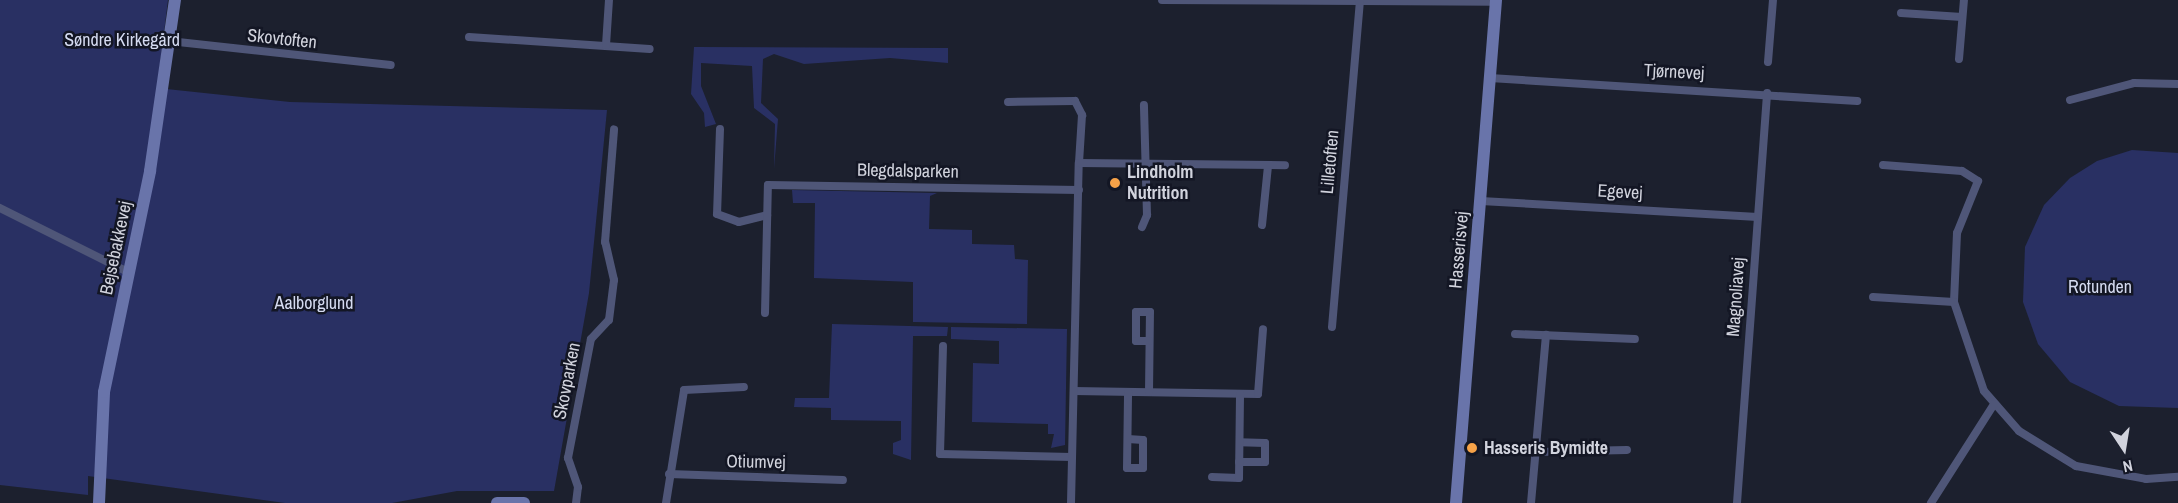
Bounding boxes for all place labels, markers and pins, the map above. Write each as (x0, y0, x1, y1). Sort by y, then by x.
place label: Lindholm Nutrition (1127, 162, 1193, 204)
marker: Lindholm Nutrition (1108, 176, 1122, 190)
place label: Hasseris Bymidte (1484, 437, 1608, 459)
marker: Hasseris Bymidte (1465, 441, 1479, 455)

